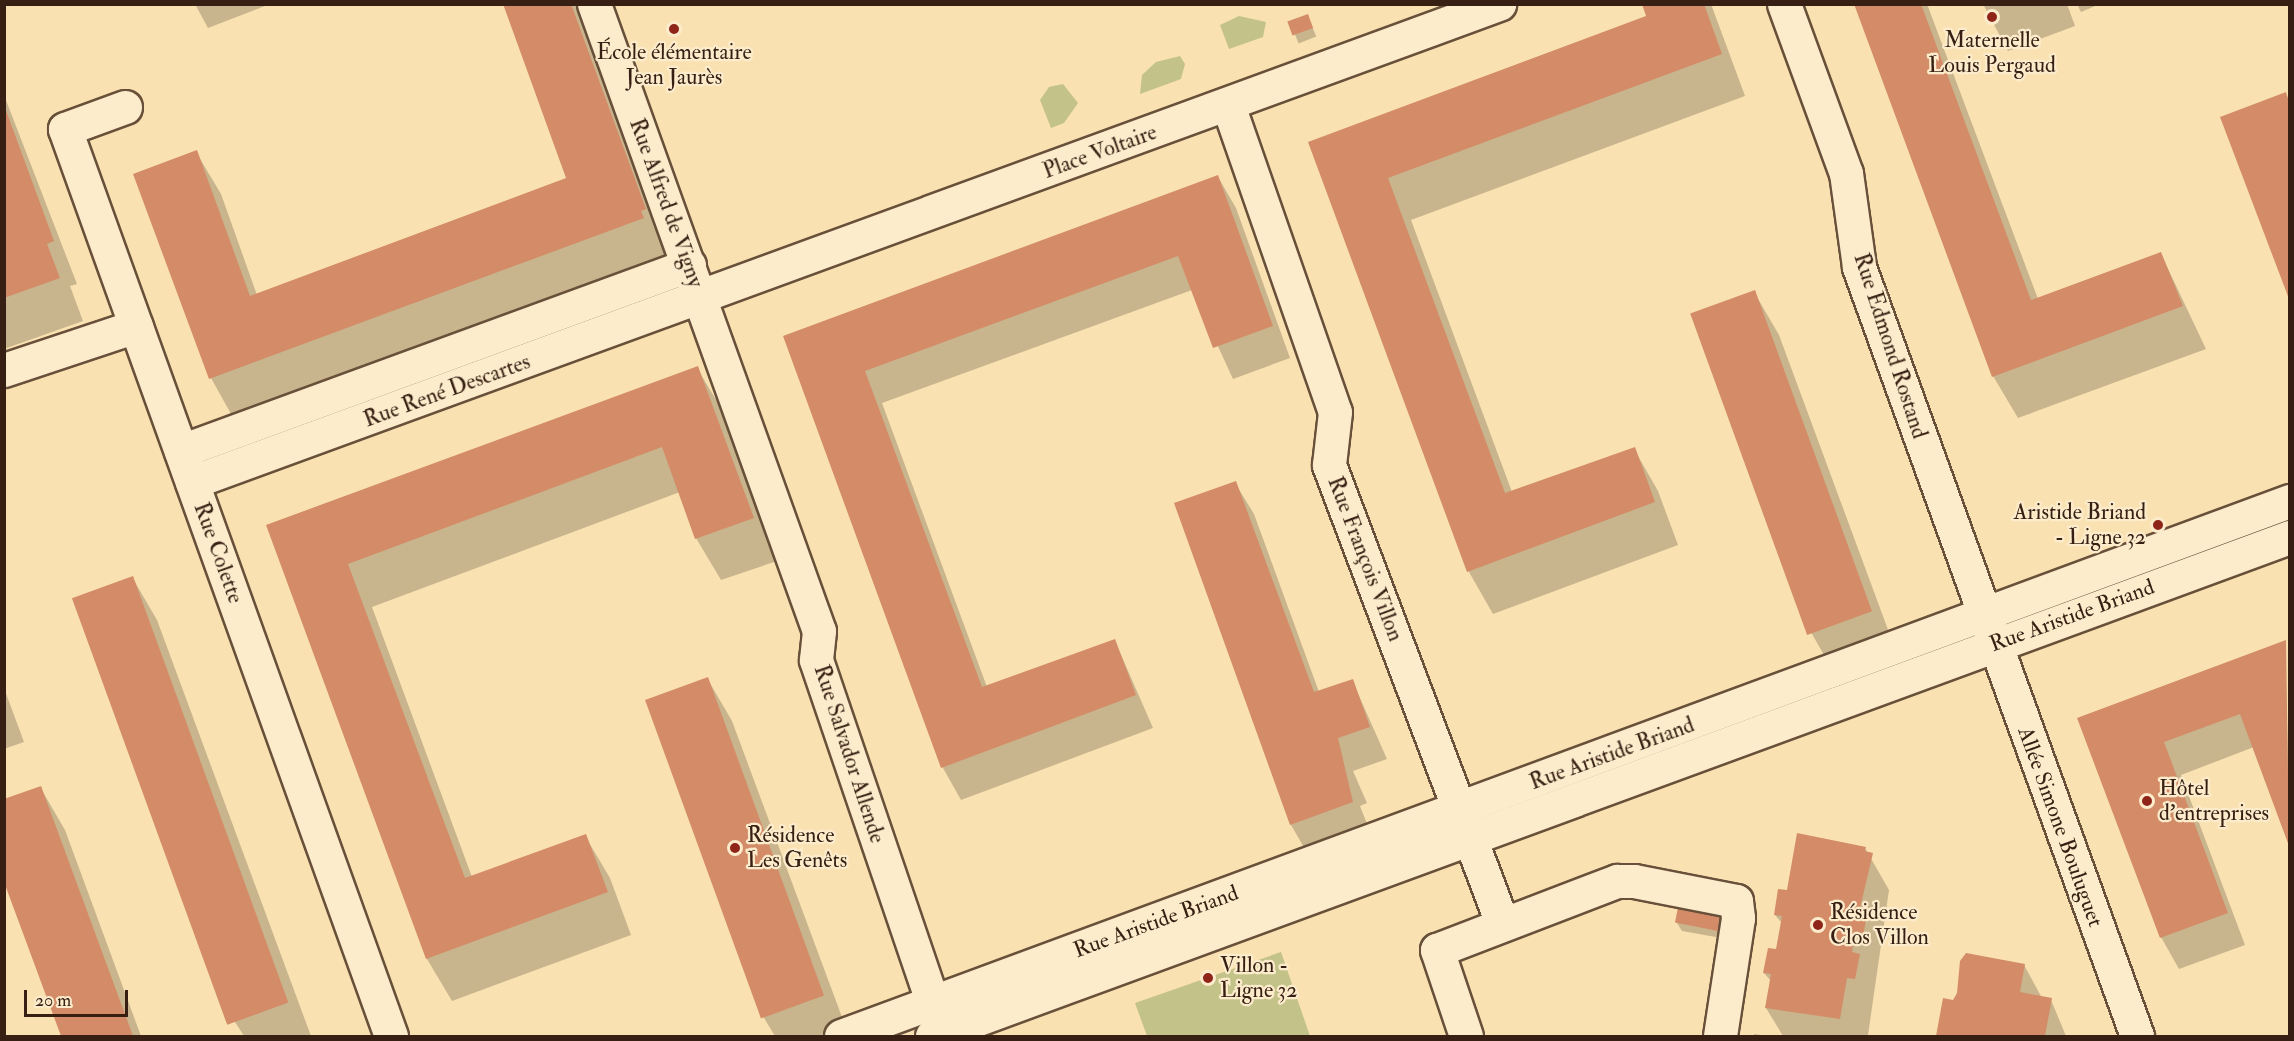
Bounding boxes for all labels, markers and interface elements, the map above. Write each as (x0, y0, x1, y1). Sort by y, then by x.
marker: Maternelle Louis Pergaud (1985, 10, 1999, 24)
marker: École élémentaire Jean Jaurès (667, 22, 681, 36)
place label: Maternelle Louis Pergaud (1928, 27, 2056, 78)
place label: École élémentaire Jean Jaurès (596, 39, 752, 90)
street label: Rue Alfred de Vigny (623, 115, 709, 291)
street label: Place Voltaire (1039, 119, 1161, 185)
street label: Rue Edmond Rostand (1848, 250, 1932, 442)
street label: Rue René Descartes (360, 349, 534, 433)
street label: Rue François Villon (1321, 473, 1409, 645)
street label: Rue Colette (188, 499, 248, 607)
place label: Aristide Briand - Ligne 32 (2013, 499, 2146, 550)
marker: Aristide Briand - Ligne 32 (2151, 518, 2165, 532)
street label: Rue Aristide Briand (1986, 574, 2158, 658)
street label: Rue Salvador Allende (808, 662, 890, 846)
street label: Rue Aristide Briand (1526, 712, 1698, 796)
street label: Allée Simone Bouluguet (2012, 723, 2108, 931)
place label: Hôtel d'entreprises (2159, 775, 2269, 826)
marker: Hôtel d'entreprises (2140, 794, 2154, 808)
place label: Résidence Les Genêts (747, 822, 847, 873)
marker: Résidence Les Genêts (728, 841, 742, 855)
street label: Rue Aristide Briand (1070, 880, 1242, 964)
place label: Résidence Clos Villon (1830, 899, 1929, 950)
marker: Résidence Clos Villon (1811, 918, 1825, 932)
place label: Villon - Ligne 32 (1220, 952, 1297, 1004)
marker: Villon - Ligne 32 (1201, 971, 1215, 985)
scale bar (27, 978, 130, 1016)
text: 20 m (35, 989, 71, 1012)

